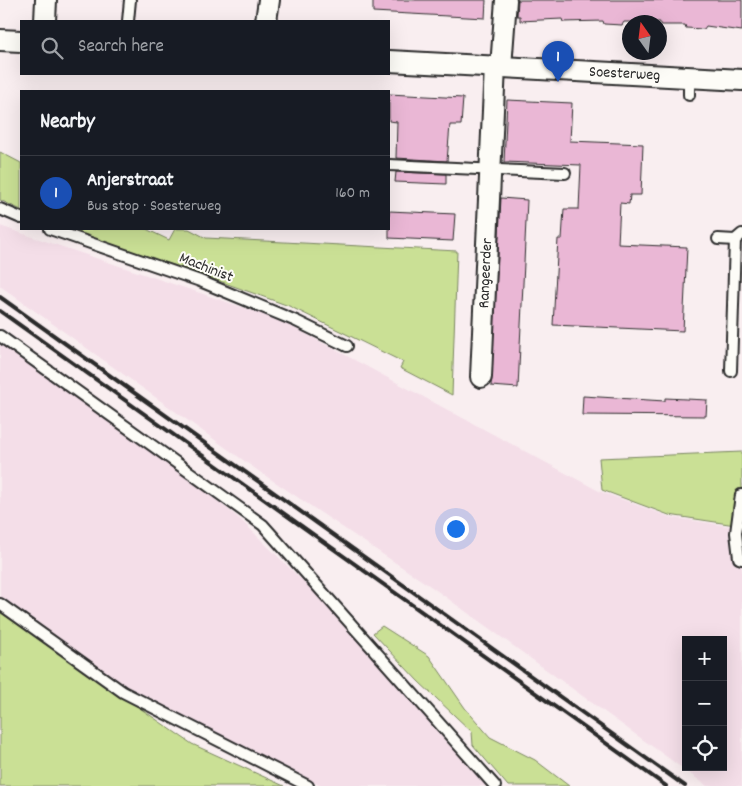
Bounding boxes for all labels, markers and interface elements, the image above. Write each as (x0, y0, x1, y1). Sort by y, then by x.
north arrow (622, 15, 667, 60)
search box (20, 20, 390, 75)
icon: search (38, 34, 66, 62)
text: Search here (78, 34, 164, 61)
pin: 1 (542, 41, 574, 82)
street label: Soesterweg (588, 60, 661, 87)
text: Nearby (40, 108, 95, 138)
text: Anjerstraat (87, 168, 173, 195)
text: 1 (54, 182, 58, 205)
text: 160 m (335, 182, 370, 205)
text: Bus stop · Soesterweg (87, 195, 221, 218)
street label: Rangeerder (473, 237, 499, 309)
street label: Machinist (175, 247, 237, 289)
your location (443, 516, 469, 542)
map controls (682, 636, 727, 771)
button: + (682, 636, 727, 681)
button: − (682, 681, 727, 726)
button: locate (682, 726, 727, 771)

